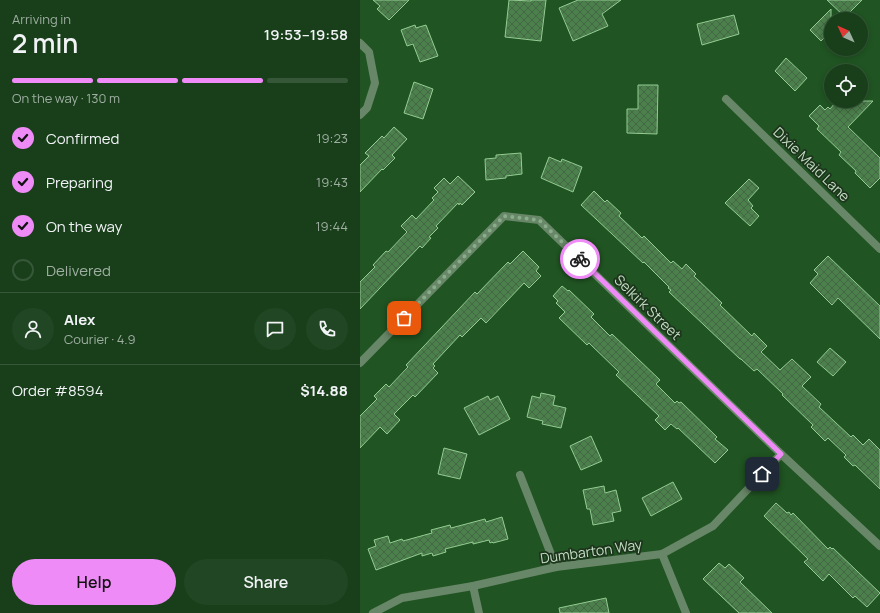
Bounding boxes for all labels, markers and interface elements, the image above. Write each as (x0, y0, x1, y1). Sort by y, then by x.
text: Arriving in (12, 10, 71, 28)
north arrow (824, 12, 868, 56)
map controls (824, 12, 868, 108)
text: 19:53–19:58 (264, 24, 348, 45)
text: 2 min (12, 25, 78, 61)
button: locate (824, 64, 868, 108)
text: On the way · 130 m (12, 89, 120, 107)
street label: Dixie Maid Lane (770, 123, 854, 205)
icon: check (12, 127, 34, 149)
text: Confirmed (46, 128, 119, 149)
text: 19:23 (316, 129, 348, 147)
icon: check (12, 171, 34, 193)
text: Preparing (46, 172, 113, 193)
text: 19:43 (316, 173, 348, 191)
icon: check (12, 215, 34, 237)
text: On the way (46, 216, 122, 237)
text: 19:44 (316, 217, 348, 235)
courier (560, 239, 600, 279)
icon: bike (569, 248, 591, 270)
text: Delivered (46, 260, 111, 281)
street label: Selkirk Street (610, 270, 686, 344)
pin (387, 301, 421, 335)
icon: bag (393, 307, 415, 329)
button: person (12, 308, 54, 350)
button: chat (254, 308, 296, 350)
button: phone (306, 308, 348, 350)
text: Alex (64, 309, 95, 330)
text: Courier · 4.9 (64, 330, 136, 348)
text: Order #8594 (12, 380, 104, 401)
text: $14.88 (300, 380, 348, 401)
pin (745, 457, 779, 491)
icon: home (751, 463, 773, 485)
street label: Dumbarton Way (539, 534, 644, 568)
button: Help (12, 559, 176, 605)
button: Share (184, 559, 348, 605)

